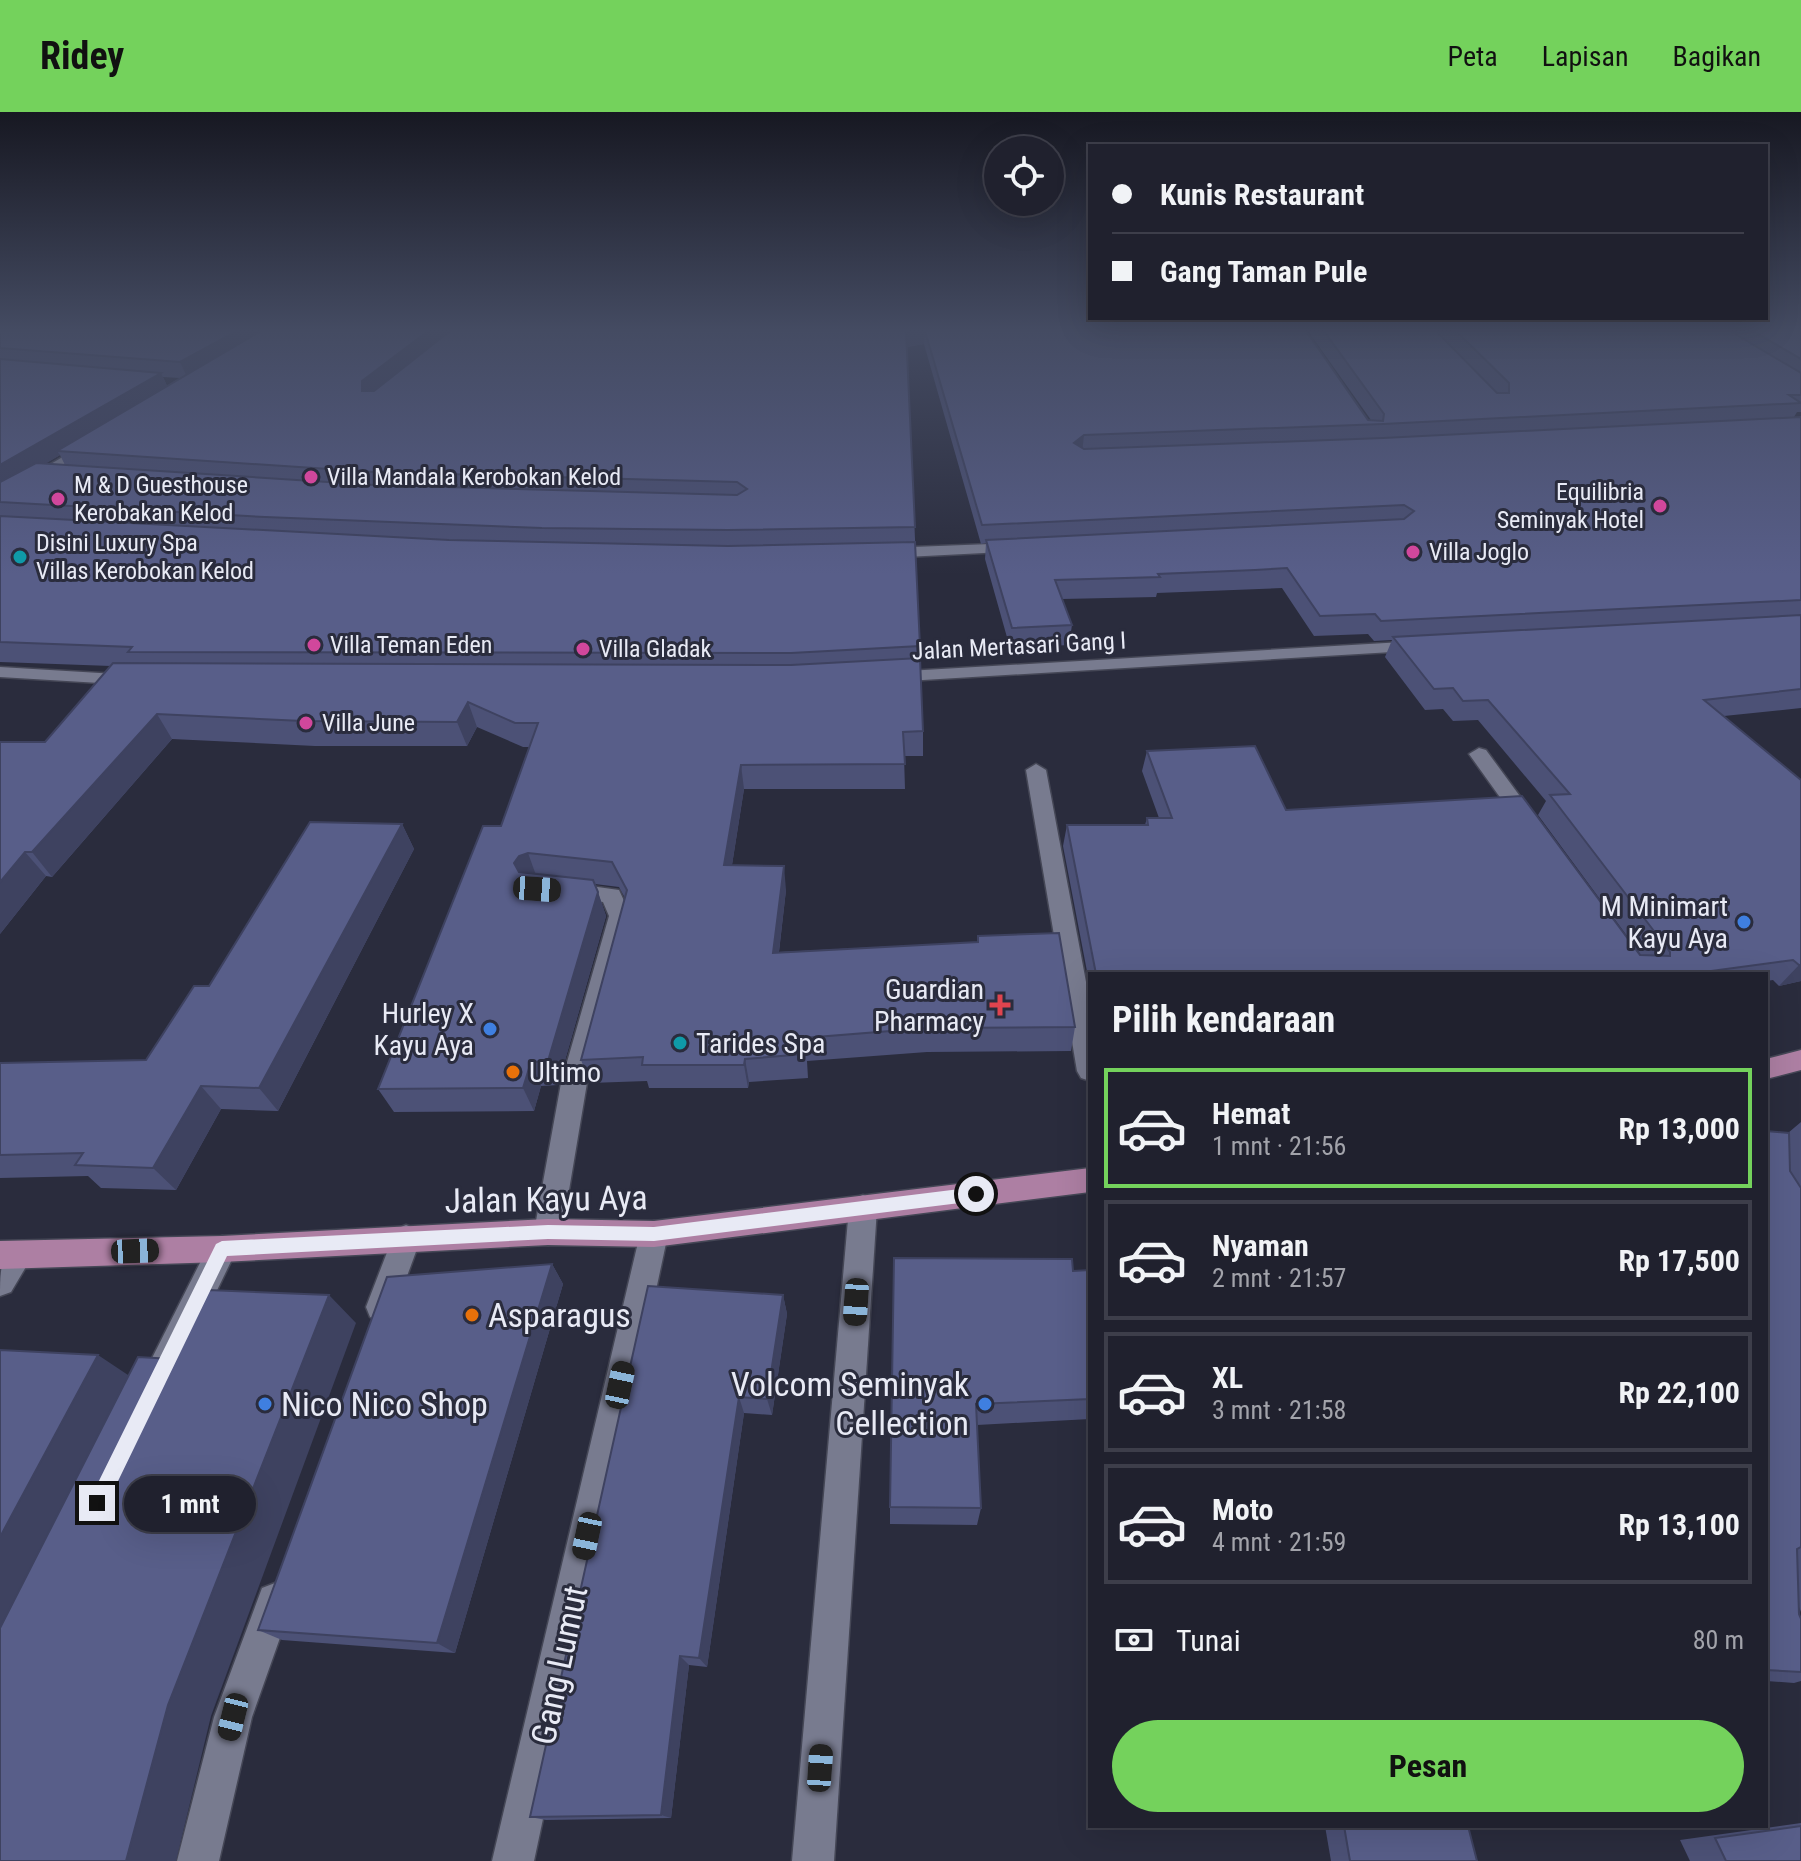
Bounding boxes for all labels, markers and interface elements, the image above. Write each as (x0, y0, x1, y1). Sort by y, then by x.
text: Ridey (40, 34, 124, 78)
text: Peta (1448, 40, 1498, 73)
text: Lapisan (1542, 40, 1628, 73)
text: Bagikan (1672, 40, 1761, 73)
map controls (984, 136, 1064, 216)
button: locate (984, 136, 1064, 216)
text: Kunis Restaurant (1160, 177, 1364, 212)
text: Gang Taman Pule (1160, 254, 1367, 289)
place label: Villa Mandala Kerobokan Kelod (327, 463, 621, 491)
marker: Villa Mandala Kerobokan Kelod (302, 468, 320, 486)
place label: M & D Guesthouse Kerobakan Kelod (74, 471, 248, 527)
place label: Equilibria Seminyak Hotel (1497, 478, 1644, 534)
marker: M & D Guesthouse Kerobakan Kelod (49, 490, 67, 508)
marker: Equilibria Seminyak Hotel (1651, 497, 1669, 515)
place label: Disini Luxury Spa Villas Kerobokan Kelod (36, 529, 254, 585)
place label: Villa Joglo (1429, 538, 1529, 566)
marker: Villa Joglo (1404, 543, 1422, 561)
marker: Disini Luxury Spa Villas Kerobokan Kelod (11, 548, 29, 566)
street label: Jalan Mertasari Gang I (911, 626, 1127, 666)
place label: Villa Teman Eden (330, 631, 492, 659)
place label: Villa Gladak (599, 635, 712, 663)
marker: Villa Teman Eden (305, 636, 323, 654)
marker: Villa Gladak (574, 640, 592, 658)
place label: Villa June (322, 709, 415, 737)
marker: Villa June (297, 714, 315, 732)
car (512, 875, 562, 903)
place label: M Minimart Kayu Aya (1601, 890, 1728, 955)
marker: M Minimart Kayu Aya (1735, 913, 1753, 931)
place label: Guardian Pharmacy (874, 973, 984, 1038)
marker: Guardian Pharmacy (991, 996, 1009, 1014)
place label: Hurley X Kayu Aya (374, 997, 474, 1062)
text: Pilih kendaraan (1112, 999, 1335, 1041)
marker: Hurley X Kayu Aya (481, 1020, 499, 1038)
place label: Tarides Spa (696, 1027, 825, 1060)
marker: Tarides Spa (671, 1034, 689, 1052)
place label: Ultimo (529, 1056, 601, 1089)
marker: Ultimo (504, 1063, 522, 1081)
icon: car (1116, 1092, 1188, 1164)
text: Hemat (1212, 1096, 1290, 1131)
text: Rp 13,000 (1618, 1111, 1740, 1146)
text: 1 mnt · 21:56 (1212, 1131, 1346, 1161)
route start (958, 1176, 994, 1212)
street label: Jalan Kayu Aya (444, 1177, 648, 1221)
icon: car (1116, 1224, 1188, 1296)
text: Nyaman (1212, 1228, 1309, 1263)
car (111, 1238, 159, 1264)
text: Rp 17,500 (1618, 1243, 1740, 1278)
text: 2 mnt · 21:57 (1212, 1263, 1346, 1293)
car (842, 1277, 870, 1327)
place label: Asparagus (488, 1295, 631, 1335)
marker: Asparagus (463, 1306, 481, 1324)
icon: car (1116, 1356, 1188, 1428)
car (603, 1359, 637, 1411)
text: XL (1212, 1360, 1243, 1395)
place label: Volcom Seminyak Cellection (731, 1364, 970, 1443)
text: Rp 22,100 (1618, 1375, 1740, 1410)
place label: Nico Nico Shop (281, 1384, 488, 1424)
marker: Nico Nico Shop (256, 1395, 274, 1413)
marker: Volcom Seminyak Cellection (976, 1395, 994, 1413)
text: 3 mnt · 21:58 (1212, 1395, 1346, 1425)
callout: 1 mnt (125, 1475, 257, 1531)
route end (79, 1485, 115, 1521)
icon: car (1116, 1488, 1188, 1560)
text: 1 mnt (160, 1489, 220, 1519)
text: Moto (1212, 1492, 1273, 1527)
text: Rp 13,100 (1618, 1507, 1740, 1542)
car (570, 1510, 604, 1562)
text: 4 mnt · 21:59 (1212, 1527, 1346, 1557)
street label: Gang Lumut (523, 1582, 595, 1748)
icon: cash (1112, 1618, 1156, 1662)
text: Tunai (1176, 1623, 1241, 1658)
text: 80 m (1693, 1625, 1744, 1655)
car (216, 1691, 250, 1743)
button: Pesan (1112, 1720, 1744, 1812)
car (806, 1743, 834, 1793)

